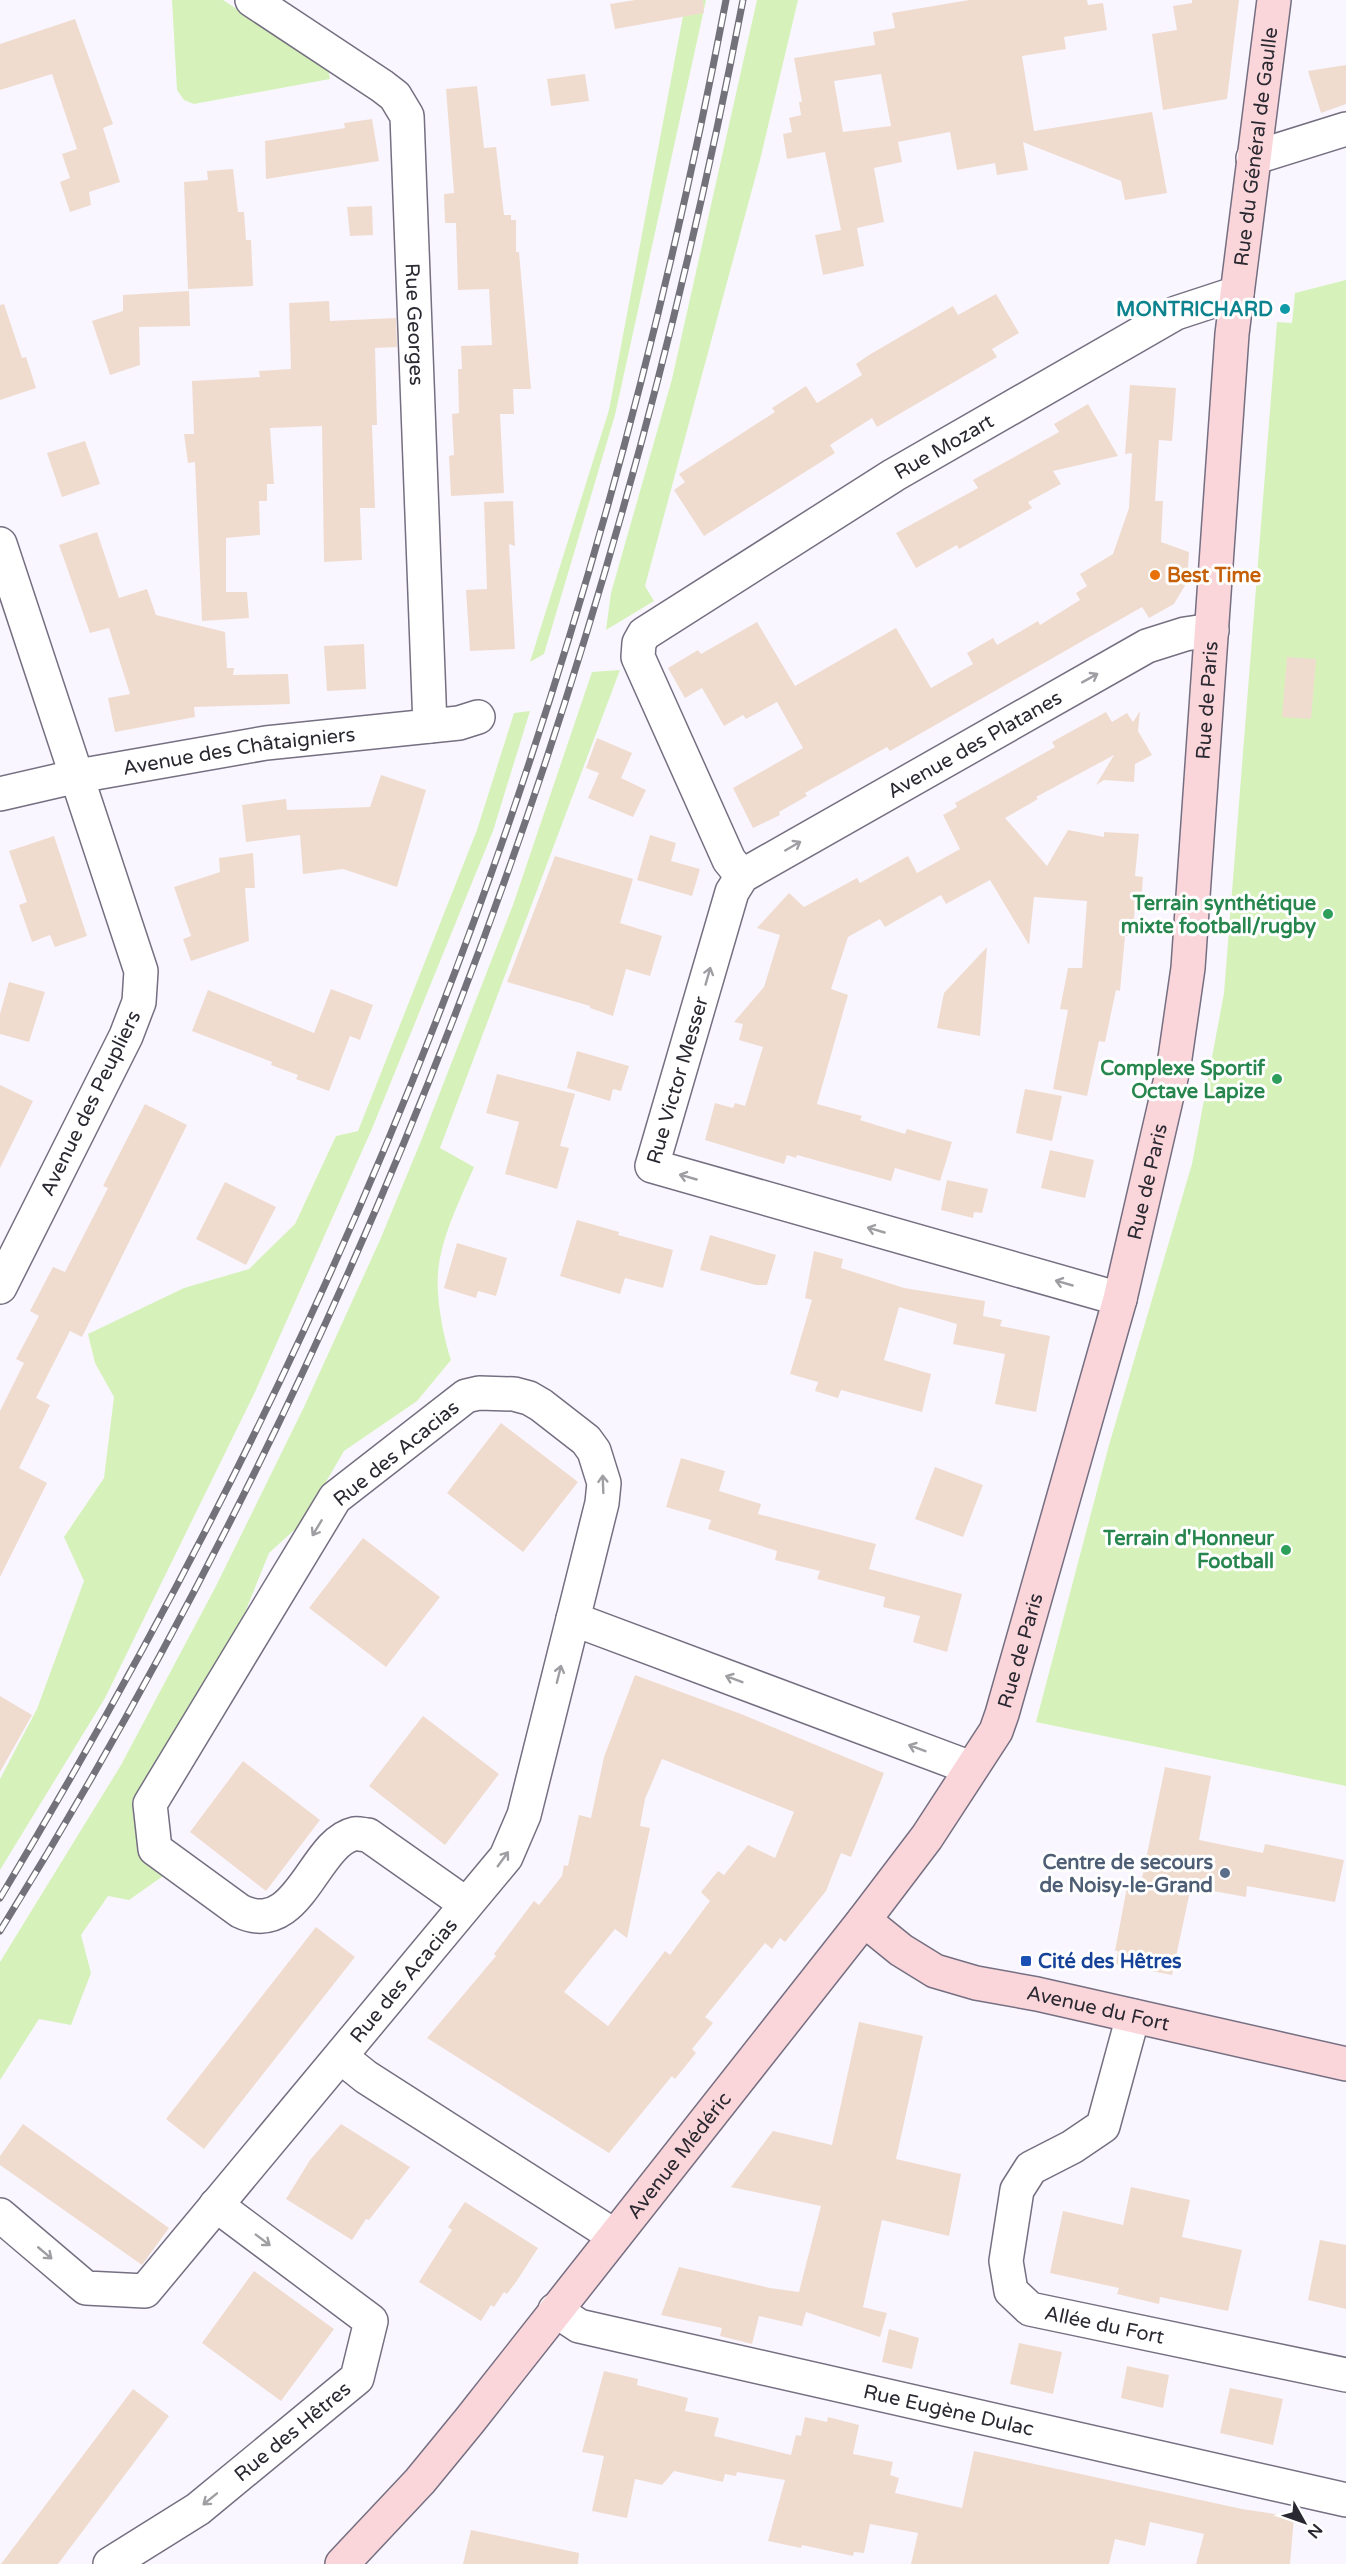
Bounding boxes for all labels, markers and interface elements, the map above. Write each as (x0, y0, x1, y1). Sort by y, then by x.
street label: Rue du Général de Gaulle (1230, 26, 1283, 268)
street label: Rue Georges (400, 263, 428, 386)
place label: MONTRICHARD (1116, 298, 1273, 322)
marker: MONTRICHARD (1278, 302, 1292, 316)
street label: Rue Mozart (890, 409, 998, 485)
place label: Best Time (1167, 564, 1261, 588)
marker: Best Time (1148, 568, 1162, 582)
street label: Rue de Paris (1191, 640, 1224, 760)
one-way arrow (1081, 672, 1098, 684)
street label: Avenue des Platanes (883, 686, 1066, 804)
street label: Avenue des Châtaigniers (121, 723, 356, 781)
one-way arrow (783, 840, 801, 851)
place label: Terrain synthétique mixte football/rugby (1121, 892, 1316, 939)
marker: Terrain synthétique mixte football/rugby (1321, 907, 1335, 921)
one-way arrow (702, 967, 714, 986)
street label: Rue Victor Messer (642, 993, 714, 1167)
street label: Avenue des Peupliers (36, 1007, 146, 1200)
place label: Complexe Sportif Octave Lapize (1100, 1057, 1265, 1104)
marker: Complexe Sportif Octave Lapize (1270, 1072, 1284, 1086)
street label: Rue de Paris (1123, 1121, 1173, 1242)
one-way arrow (679, 1171, 698, 1182)
one-way arrow (867, 1224, 886, 1235)
one-way arrow (1055, 1276, 1074, 1288)
street label: Rue des Acacias (329, 1396, 464, 1512)
one-way arrow (597, 1475, 608, 1494)
one-way arrow (310, 1519, 322, 1536)
place label: Terrain d'Honneur Football (1102, 1527, 1274, 1574)
marker: Terrain d'Honneur Football (1279, 1543, 1293, 1557)
street label: Rue de Paris (993, 1591, 1049, 1711)
one-way arrow (554, 1664, 566, 1683)
one-way arrow (725, 1673, 744, 1684)
one-way arrow (908, 1742, 926, 1753)
one-way arrow (496, 1851, 509, 1867)
place label: Centre de secours de Noisy-le-Grand (1039, 1851, 1213, 1898)
marker: Centre de secours de Noisy-le-Grand (1218, 1866, 1232, 1880)
street label: Rue des Acacias (345, 1914, 463, 2048)
place label: Cité des Hêtres (1038, 1950, 1182, 1974)
marker: Cité des Hêtres (1019, 1954, 1033, 1968)
street label: Avenue du Fort (1025, 1981, 1172, 2037)
street label: Avenue Médéric (622, 2088, 737, 2224)
one-way arrow (255, 2234, 271, 2246)
one-way arrow (37, 2246, 52, 2260)
street label: Allée du Fort (1042, 2301, 1166, 2350)
street label: Rue des Hêtres (230, 2377, 356, 2487)
street label: Rue Eugène Dulac (861, 2380, 1036, 2442)
one-way arrow (203, 2492, 218, 2506)
north arrow (1274, 2492, 1334, 2552)
text: N (1303, 2520, 1327, 2542)

